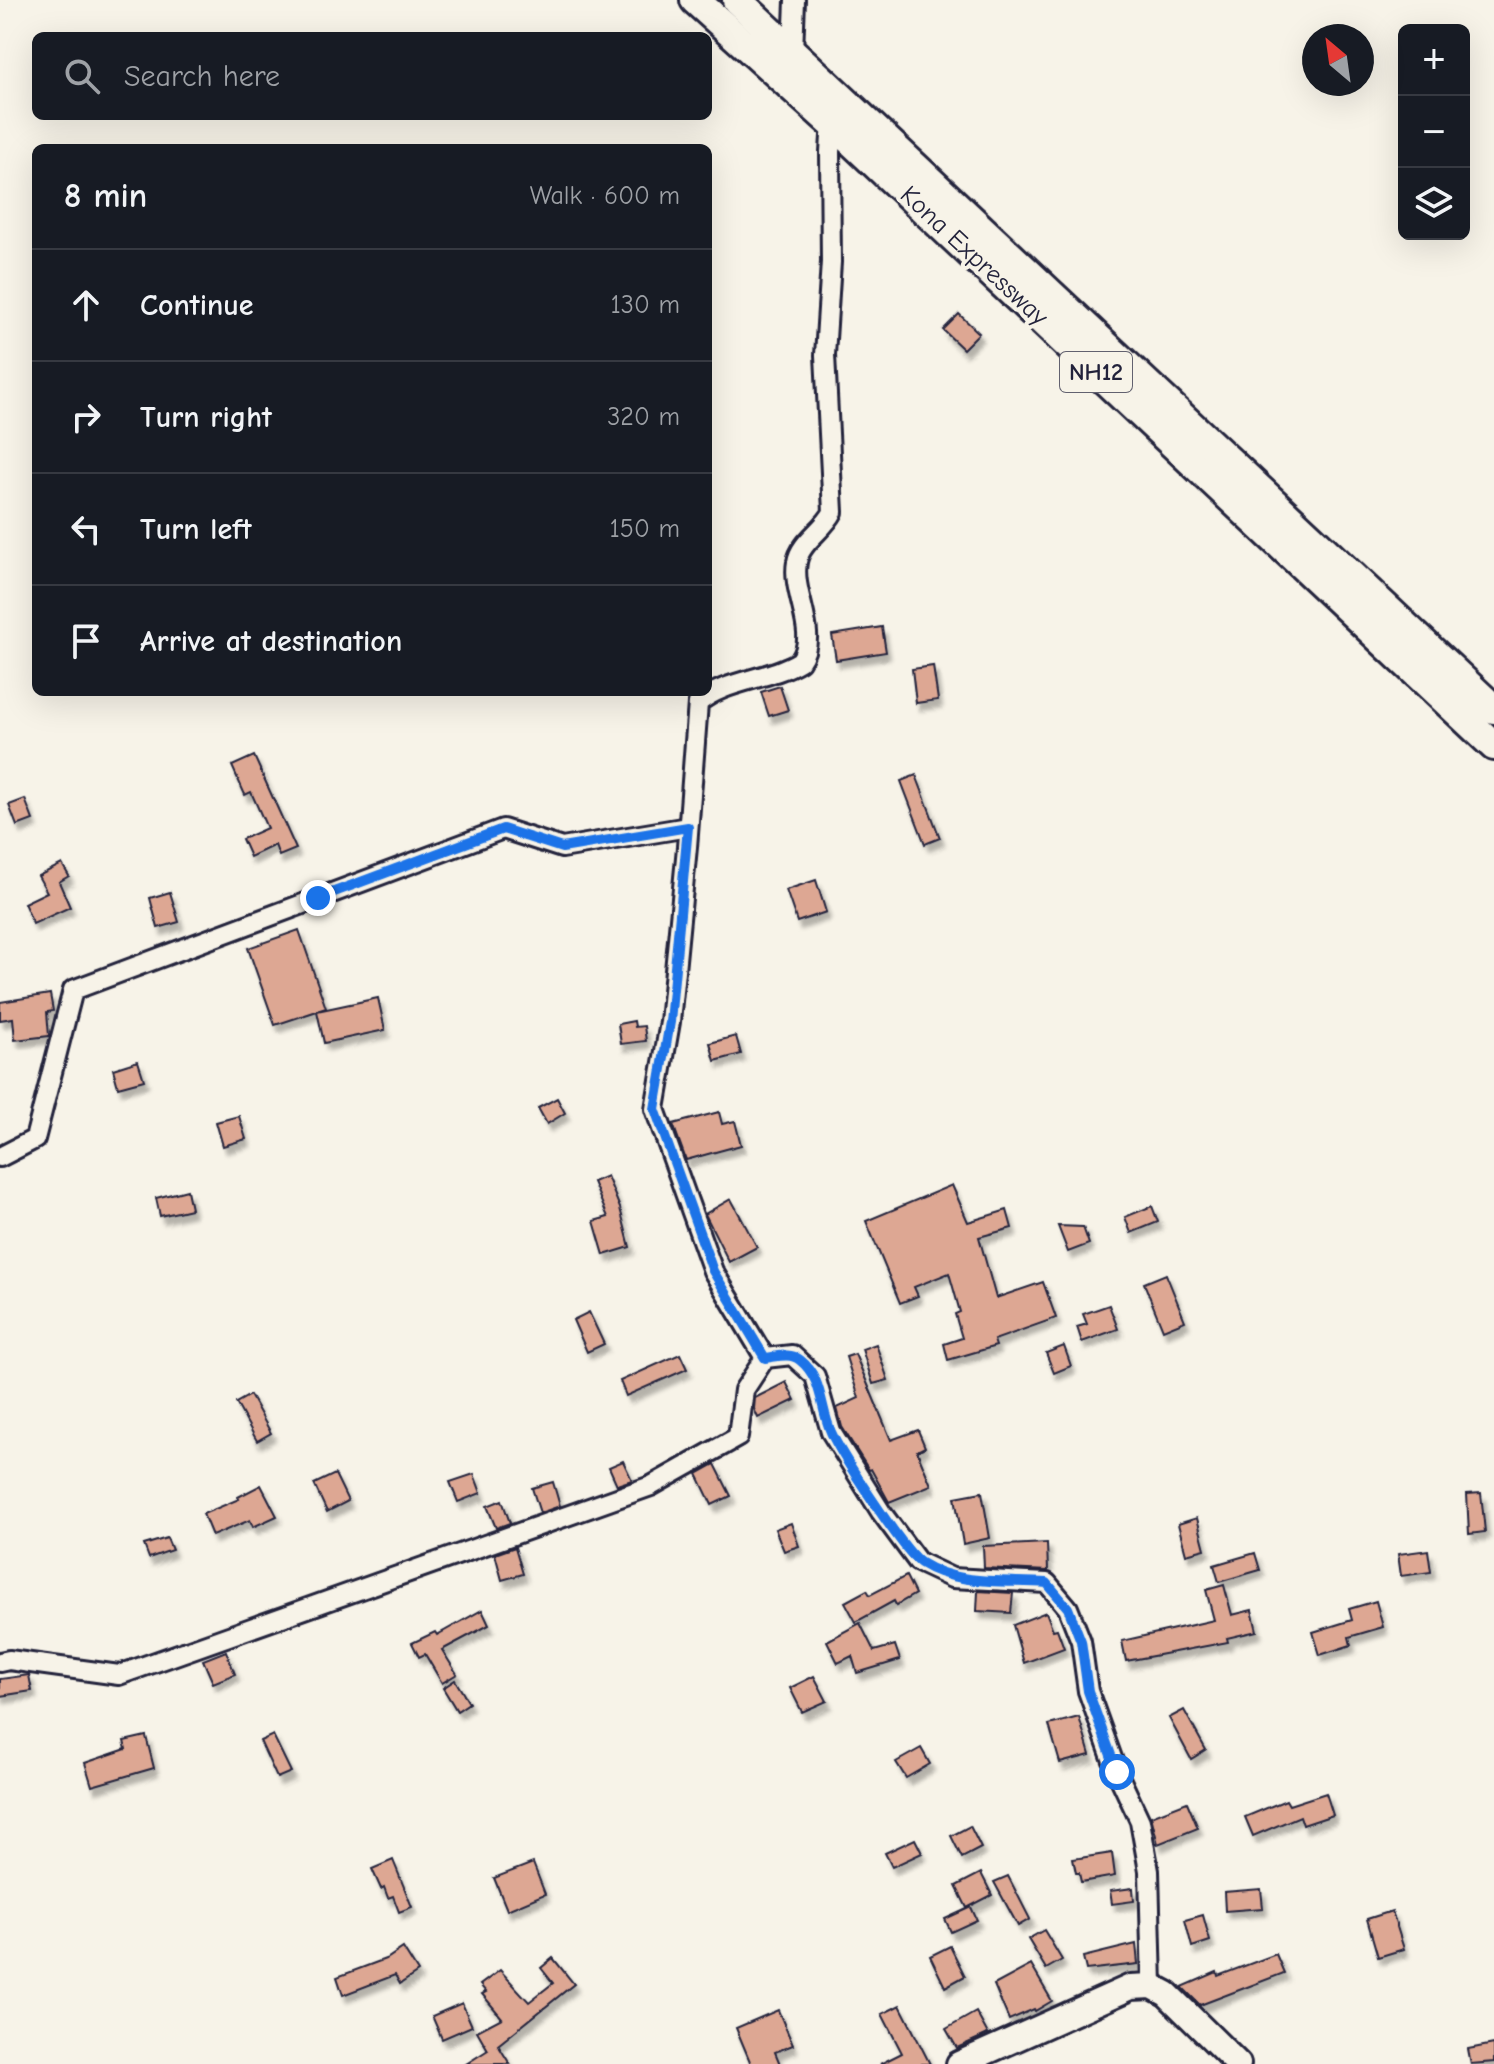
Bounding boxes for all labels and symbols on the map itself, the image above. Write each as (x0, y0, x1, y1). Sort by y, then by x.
north arrow (1302, 24, 1374, 96)
street label: Kona Expressway (894, 180, 1054, 332)
road number: NH12 (1060, 352, 1132, 392)
route end (300, 880, 336, 916)
route start (1099, 1754, 1135, 1790)

